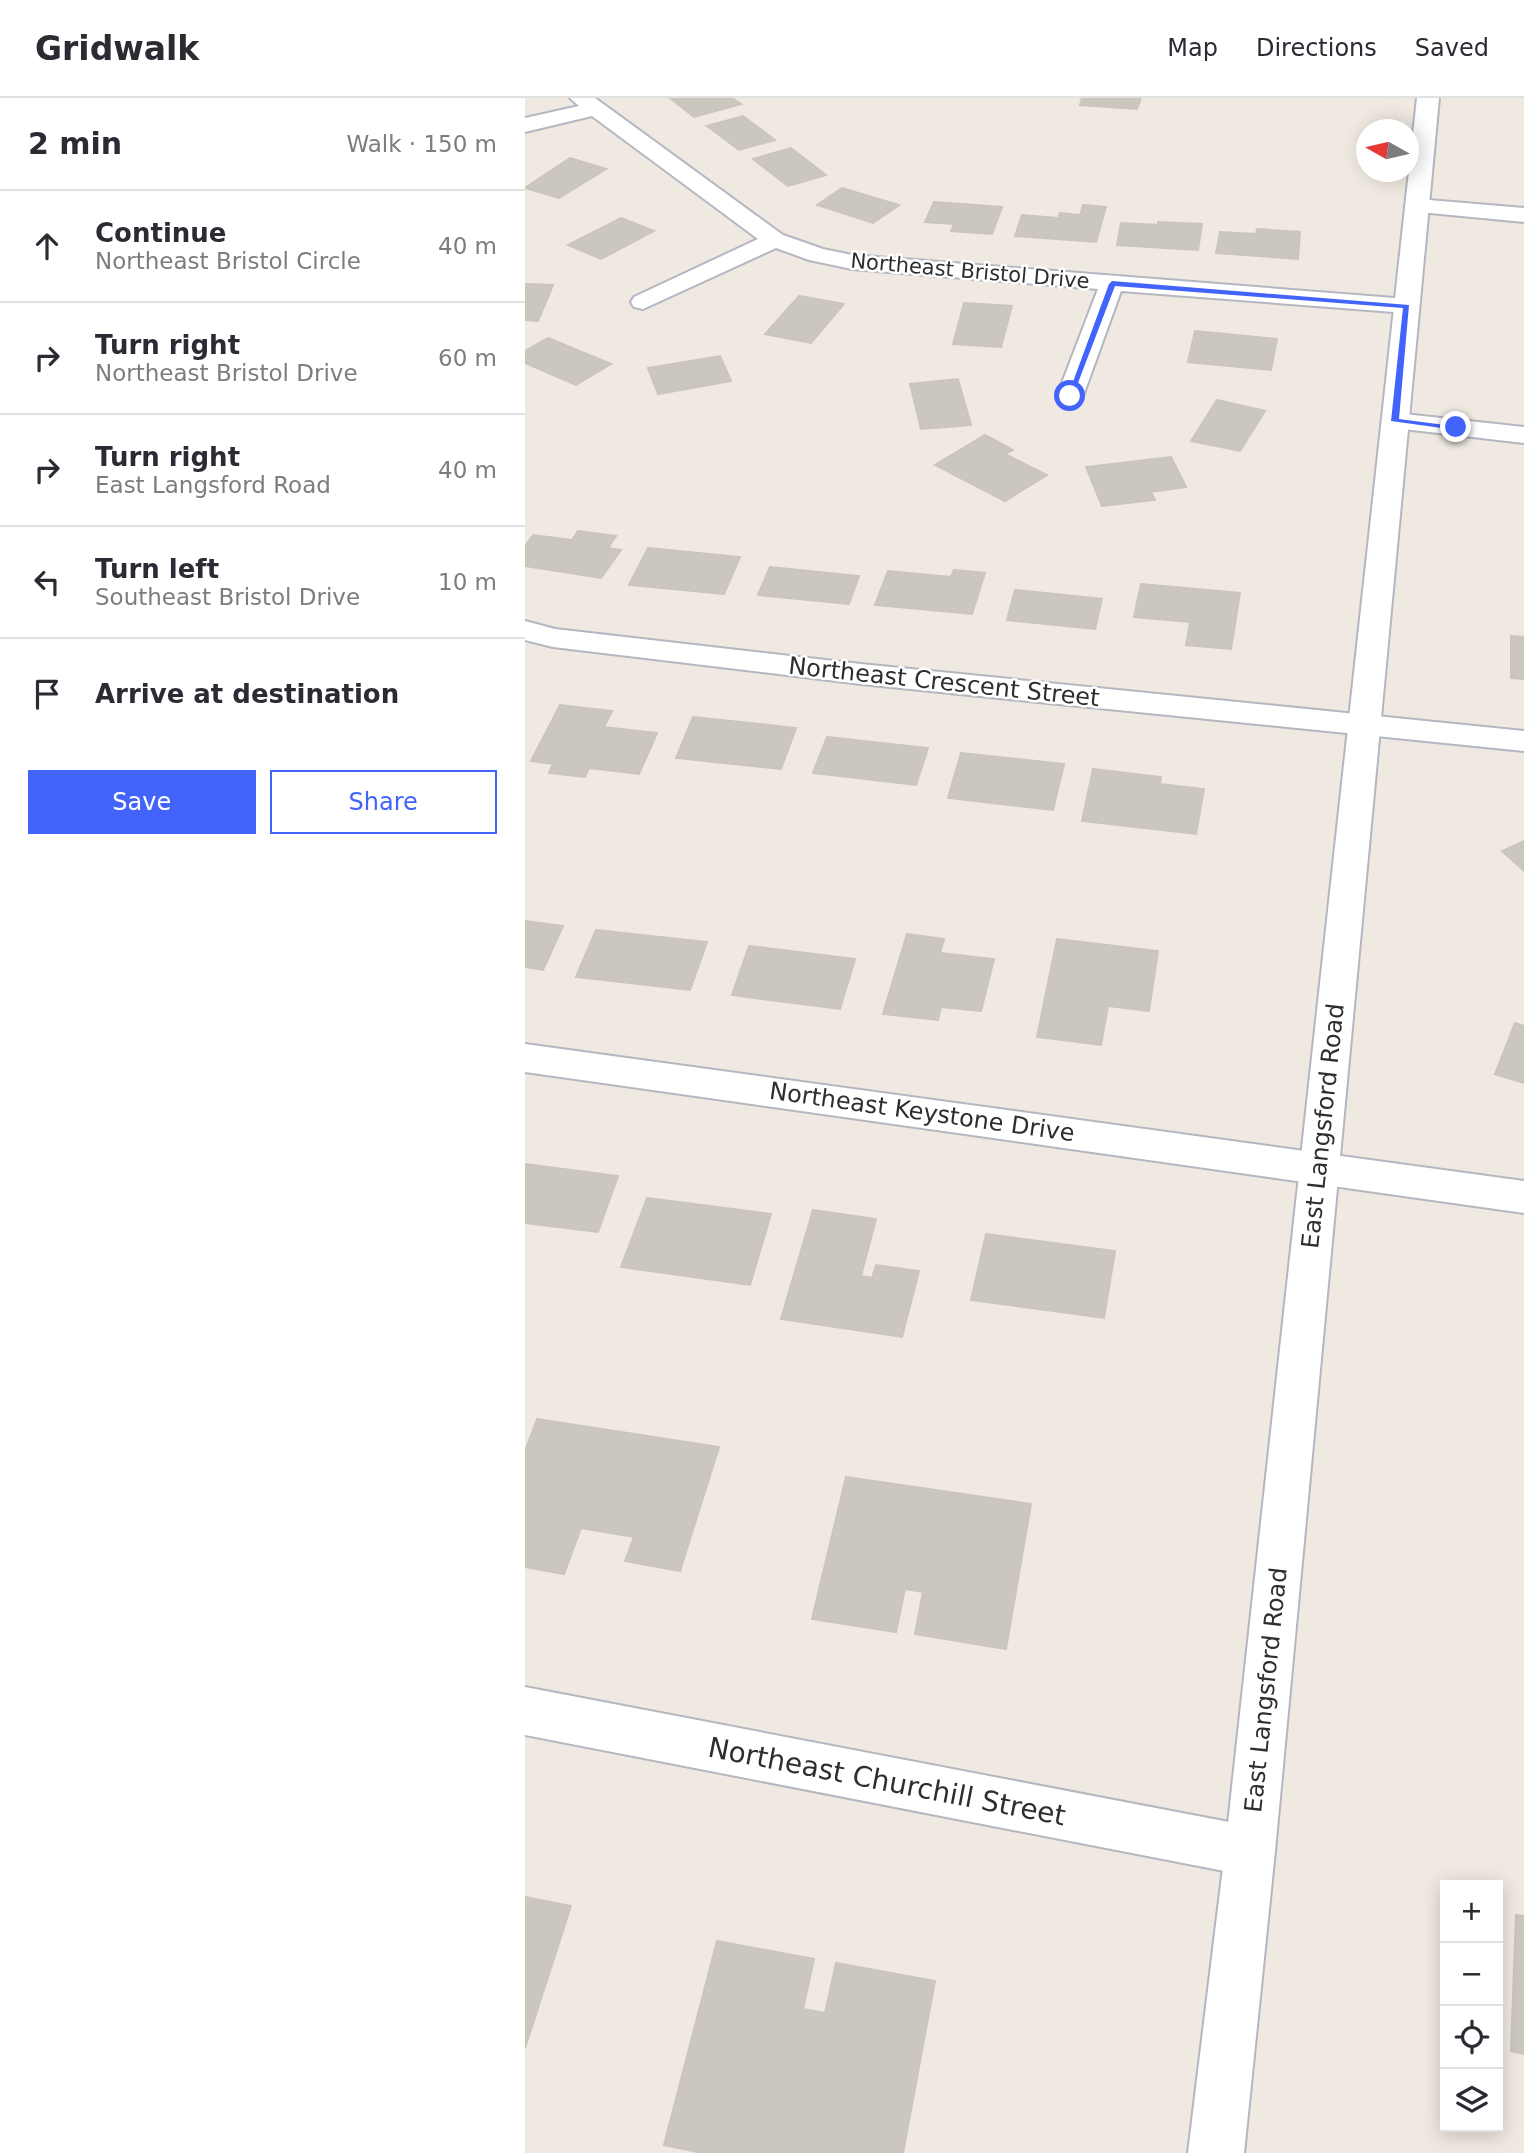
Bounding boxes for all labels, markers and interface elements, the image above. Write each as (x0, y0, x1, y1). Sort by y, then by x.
text: Gridwalk (35, 29, 199, 68)
text: Map (1167, 34, 1218, 62)
text: Directions (1256, 34, 1377, 62)
text: Saved (1415, 34, 1489, 62)
north arrow (1356, 119, 1419, 182)
text: 2 min (28, 126, 122, 161)
text: Walk · 150 m (346, 131, 497, 157)
text: Continue (95, 218, 226, 248)
icon: ahead (28, 227, 66, 265)
text: 40 m (438, 233, 497, 259)
text: Northeast Bristol Circle (95, 248, 361, 274)
street label: Northeast Bristol Drive (850, 249, 1090, 293)
text: Turn right (95, 330, 240, 360)
icon: right (28, 339, 66, 377)
text: 60 m (438, 345, 497, 371)
text: Northeast Bristol Drive (95, 360, 358, 386)
route start (1054, 380, 1085, 411)
route end (1440, 411, 1471, 442)
text: Turn right (95, 442, 240, 472)
icon: right (28, 451, 66, 489)
text: 40 m (438, 457, 497, 483)
text: East Langsford Road (95, 472, 331, 498)
text: Turn left (95, 554, 219, 584)
icon: left (28, 563, 66, 601)
text: 10 m (438, 569, 497, 595)
text: Southeast Bristol Drive (95, 584, 360, 610)
street label: Northeast Crescent Street (787, 652, 1101, 712)
icon: arrive (28, 675, 66, 713)
text: Arrive at destination (95, 679, 399, 709)
button: Save (28, 770, 256, 834)
button: Share (270, 770, 497, 834)
street label: East Langsford Road (1296, 1002, 1350, 1250)
street label: Northeast Keystone Drive (768, 1077, 1076, 1147)
street label: East Langsford Road (1239, 1566, 1293, 1814)
street label: Northeast Churchill Street (705, 1731, 1069, 1832)
map controls (1440, 1880, 1503, 2132)
button: + (1440, 1880, 1503, 1943)
button: − (1440, 1943, 1503, 2006)
button: locate (1440, 2006, 1503, 2069)
button: layers (1440, 2069, 1503, 2132)

